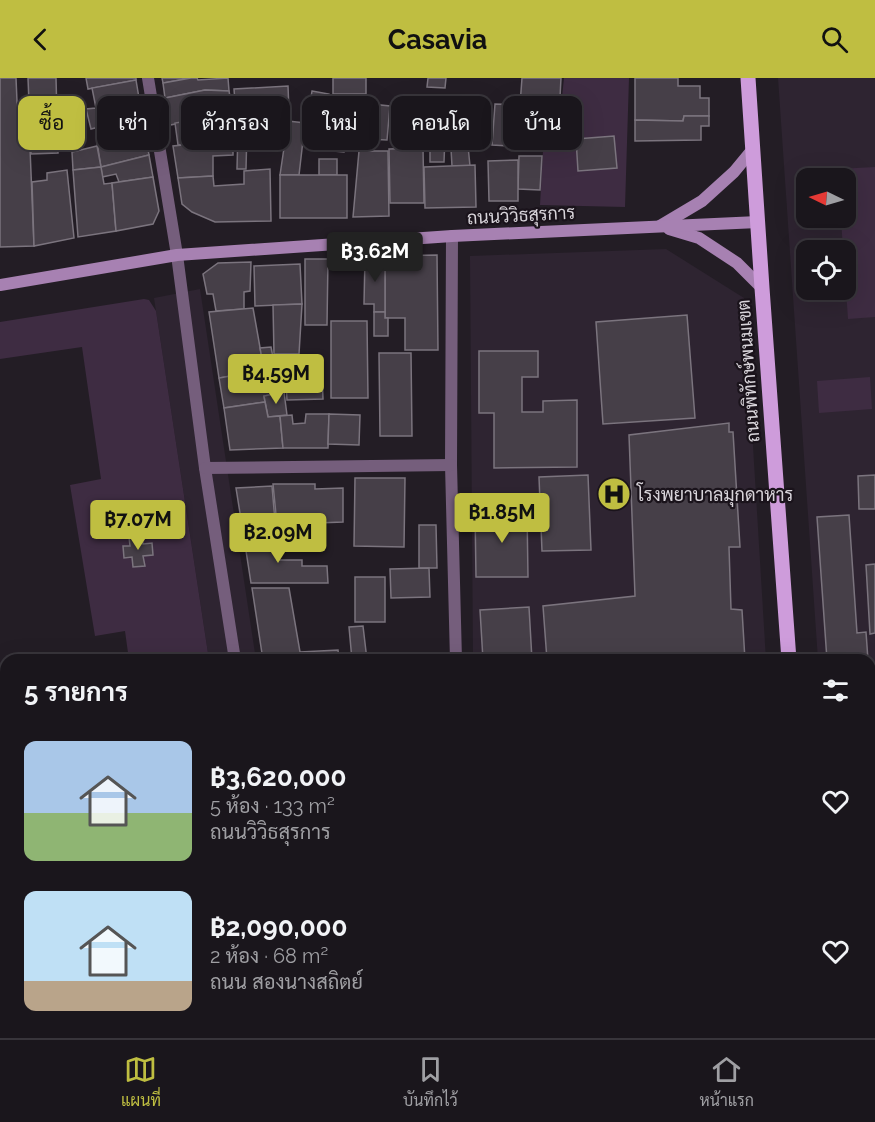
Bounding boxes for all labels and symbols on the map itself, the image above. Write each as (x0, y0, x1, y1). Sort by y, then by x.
north arrow (796, 168, 856, 228)
street label: ถนนวิวิธสุรการ (466, 202, 576, 230)
pin: ฿3.62M (326, 232, 424, 283)
street label: ถนนพิทักษ์พนมเขต (731, 299, 763, 443)
pin: ฿4.59M (227, 354, 325, 405)
hospital icon: โรงพยาบาลมุกดาหาร (596, 476, 632, 512)
place label: โรงพยาบาลมุกดาหาร (636, 482, 793, 507)
pin: ฿1.85M (453, 493, 551, 544)
pin: ฿7.07M (89, 500, 187, 551)
pin: ฿2.09M (229, 513, 327, 564)

